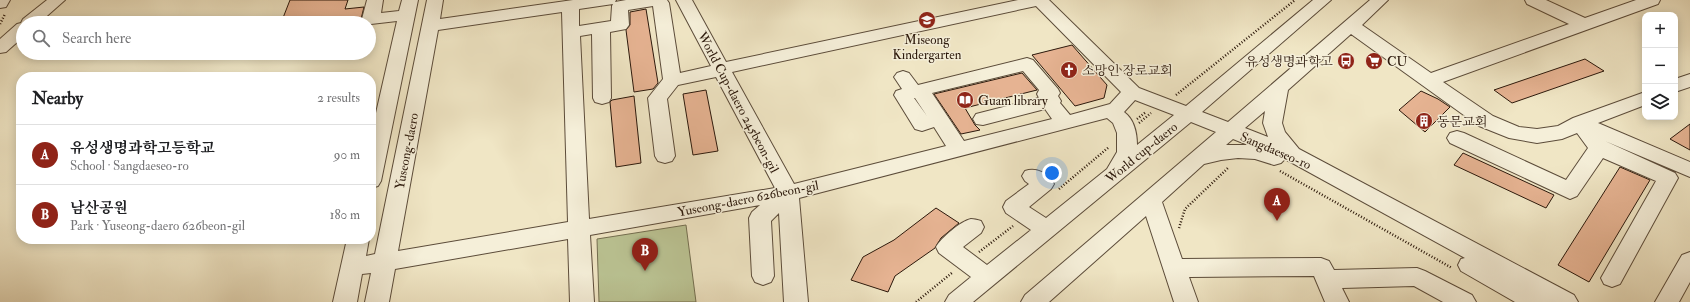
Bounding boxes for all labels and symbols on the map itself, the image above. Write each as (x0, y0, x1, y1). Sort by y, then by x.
school or university icon: Miseong Kindergarten (917, 10, 937, 30)
street label: World Cup-daero 245beon-gil (693, 28, 782, 177)
place label: Miseong Kindergarten (893, 32, 962, 63)
bus stop icon: 유성생명과학고 (1336, 51, 1356, 71)
supermarket icon: CU (1364, 51, 1384, 71)
place label: 유성생명과학고 (1245, 54, 1333, 70)
place label: CU (1387, 54, 1408, 70)
church icon: 소망인 장로교회 (1059, 60, 1079, 80)
place label: 소망인 장로교회 (1082, 63, 1173, 79)
library icon: Guam library (955, 90, 975, 110)
place label: Guam library (978, 93, 1048, 110)
building icon: 동문교회 (1414, 111, 1434, 131)
street label: Yuseong-daero (392, 112, 422, 191)
place label: 동문교회 (1437, 114, 1487, 130)
street label: World cup-daero (1102, 119, 1181, 188)
street label: Sangdaeseo-ro (1238, 129, 1314, 173)
your location (1042, 163, 1062, 183)
street label: Yuseong-daero 626beon-gil (676, 177, 821, 221)
pin: A (1264, 188, 1290, 221)
pin: B (632, 238, 658, 271)

